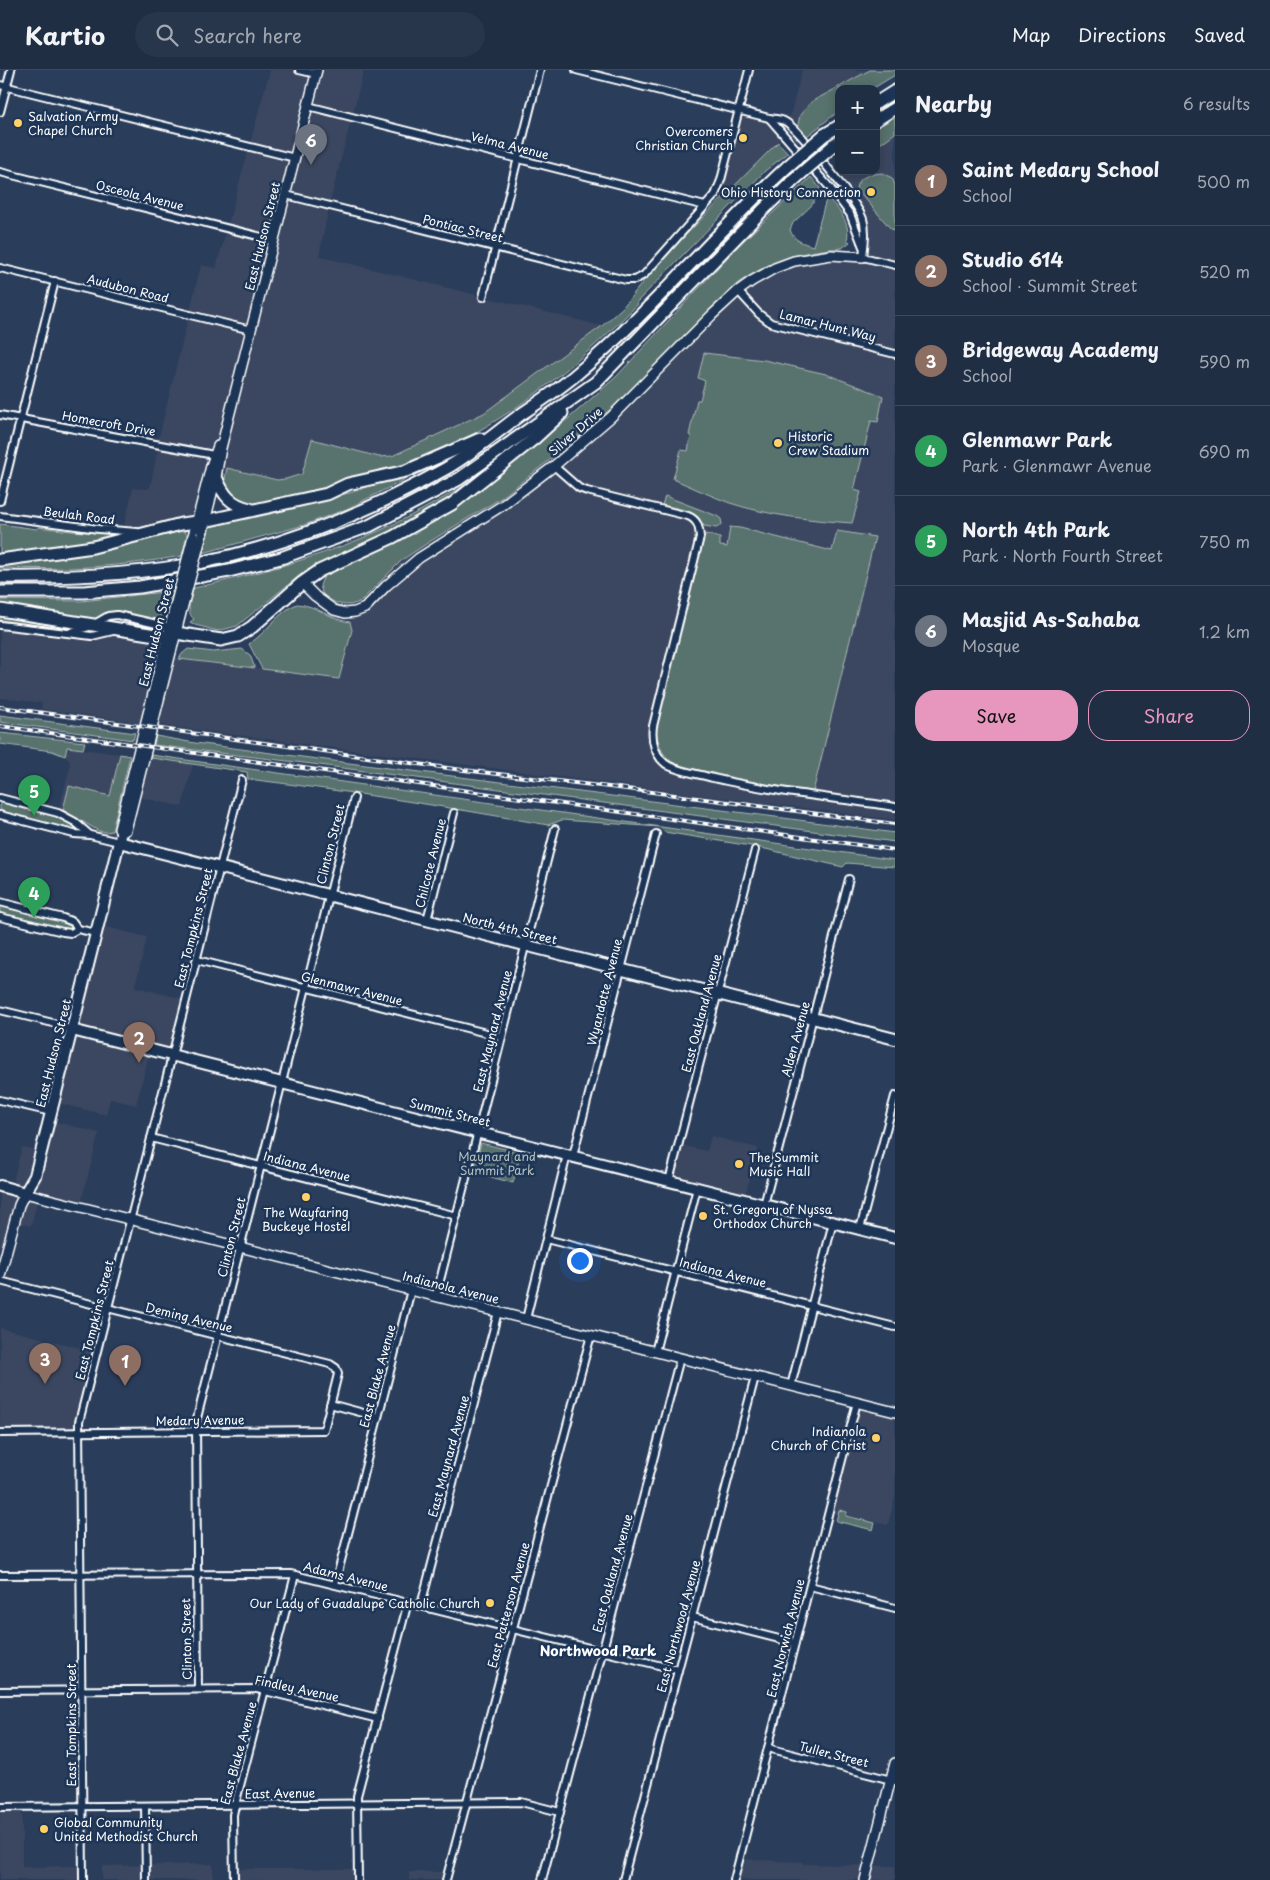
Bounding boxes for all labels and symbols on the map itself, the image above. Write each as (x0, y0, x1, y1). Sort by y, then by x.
place label: Salvation Army Chapel Church (28, 107, 119, 139)
marker: Salvation Army Chapel Church (12, 117, 24, 129)
place label: Overcomers Christian Church (635, 122, 734, 154)
pin: 6 (295, 124, 327, 165)
street label: Velma Avenue (469, 127, 551, 163)
marker: Overcomers Christian Church (737, 132, 749, 144)
street label: Osceola Avenue (94, 175, 186, 215)
street label: East Hudson Street (240, 180, 284, 292)
place label: Ohio History Connection (721, 183, 861, 201)
marker: Ohio History Connection (865, 186, 877, 198)
street label: Pontiac Street (421, 209, 505, 247)
street label: Audubon Road (85, 269, 171, 307)
street label: Lamar Hunt Way (778, 304, 878, 346)
street label: Silver Drive (544, 402, 606, 460)
street label: Homecroft Drive (61, 406, 157, 440)
place label: Historic Crew Stadium (788, 427, 869, 459)
marker: Historic Crew Stadium (772, 437, 784, 449)
street label: Beulah Road (42, 502, 116, 528)
street label: East Hudson Street (134, 576, 178, 688)
pin: 5 (18, 775, 50, 816)
street label: Clinton Street (311, 802, 349, 886)
street label: Chilcote Avenue (410, 816, 450, 910)
street label: East Tompkins Street (169, 866, 217, 990)
pin: 4 (18, 877, 50, 918)
street label: North 4th Street (461, 908, 559, 948)
street label: Wyandotte Avenue (582, 936, 626, 1048)
street label: East Oakland Avenue (677, 951, 726, 1074)
street label: Glenmawr Avenue (299, 967, 405, 1009)
street label: East Maynard Avenue (468, 967, 516, 1094)
street label: East Hudson Street (31, 997, 75, 1109)
street label: Alden Avenue (776, 999, 814, 1079)
pin: 2 (123, 1022, 155, 1063)
street label: Summit Street (408, 1093, 492, 1131)
street label: Indiana Avenue (262, 1146, 353, 1186)
park label: Maynard and Summit Park (458, 1147, 536, 1179)
place label: The Summit Music Hall (749, 1148, 819, 1180)
marker: The Summit Music Hall (733, 1158, 745, 1170)
marker: The Wayfaring Buckeye Hostel (300, 1191, 312, 1203)
street label: Clinton Street (212, 1195, 250, 1279)
place label: St. Gregory of Nyssa Orthodox Church (713, 1200, 833, 1232)
place label: The Wayfaring Buckeye Hostel (262, 1203, 350, 1235)
marker: St. Gregory of Nyssa Orthodox Church (697, 1210, 709, 1222)
your location (567, 1248, 593, 1274)
street label: Indiana Avenue (678, 1252, 769, 1292)
street label: East Tompkins Street (70, 1258, 118, 1382)
street label: Indianola Avenue (401, 1266, 502, 1308)
street label: Deming Avenue (143, 1297, 235, 1337)
street label: East Blake Avenue (355, 1322, 400, 1430)
pin: 3 (29, 1343, 61, 1384)
pin: 1 (109, 1345, 141, 1386)
street label: East Maynard Avenue (423, 1393, 473, 1519)
street label: Medary Avenue (156, 1410, 245, 1430)
place label: Indianola Church of Christ (771, 1422, 867, 1454)
marker: Indianola Church of Christ (870, 1432, 882, 1444)
street label: East Oakland Avenue (588, 1511, 637, 1634)
street label: East Patterson Avenue (483, 1540, 534, 1670)
street label: Adams Avenue (302, 1557, 391, 1595)
street label: East Northwood Avenue (652, 1557, 704, 1694)
street label: East Norwich Avenue (762, 1576, 809, 1699)
place label: Our Lady of Guadalupe Catholic Church (249, 1594, 480, 1612)
marker: Our Lady of Guadalupe Catholic Church (484, 1597, 496, 1609)
street label: Clinton Street (176, 1598, 196, 1680)
district label: Northwood Park (540, 1640, 657, 1661)
street label: East Tompkins Street (62, 1663, 80, 1786)
street label: Findley Avenue (253, 1670, 341, 1706)
street label: East Blake Avenue (216, 1699, 261, 1807)
street label: Tuller Street (797, 1737, 871, 1771)
street label: East Avenue (245, 1783, 316, 1803)
place label: Global Community United Methodist Church (54, 1813, 198, 1845)
marker: Global Community United Methodist Church (38, 1823, 50, 1835)

